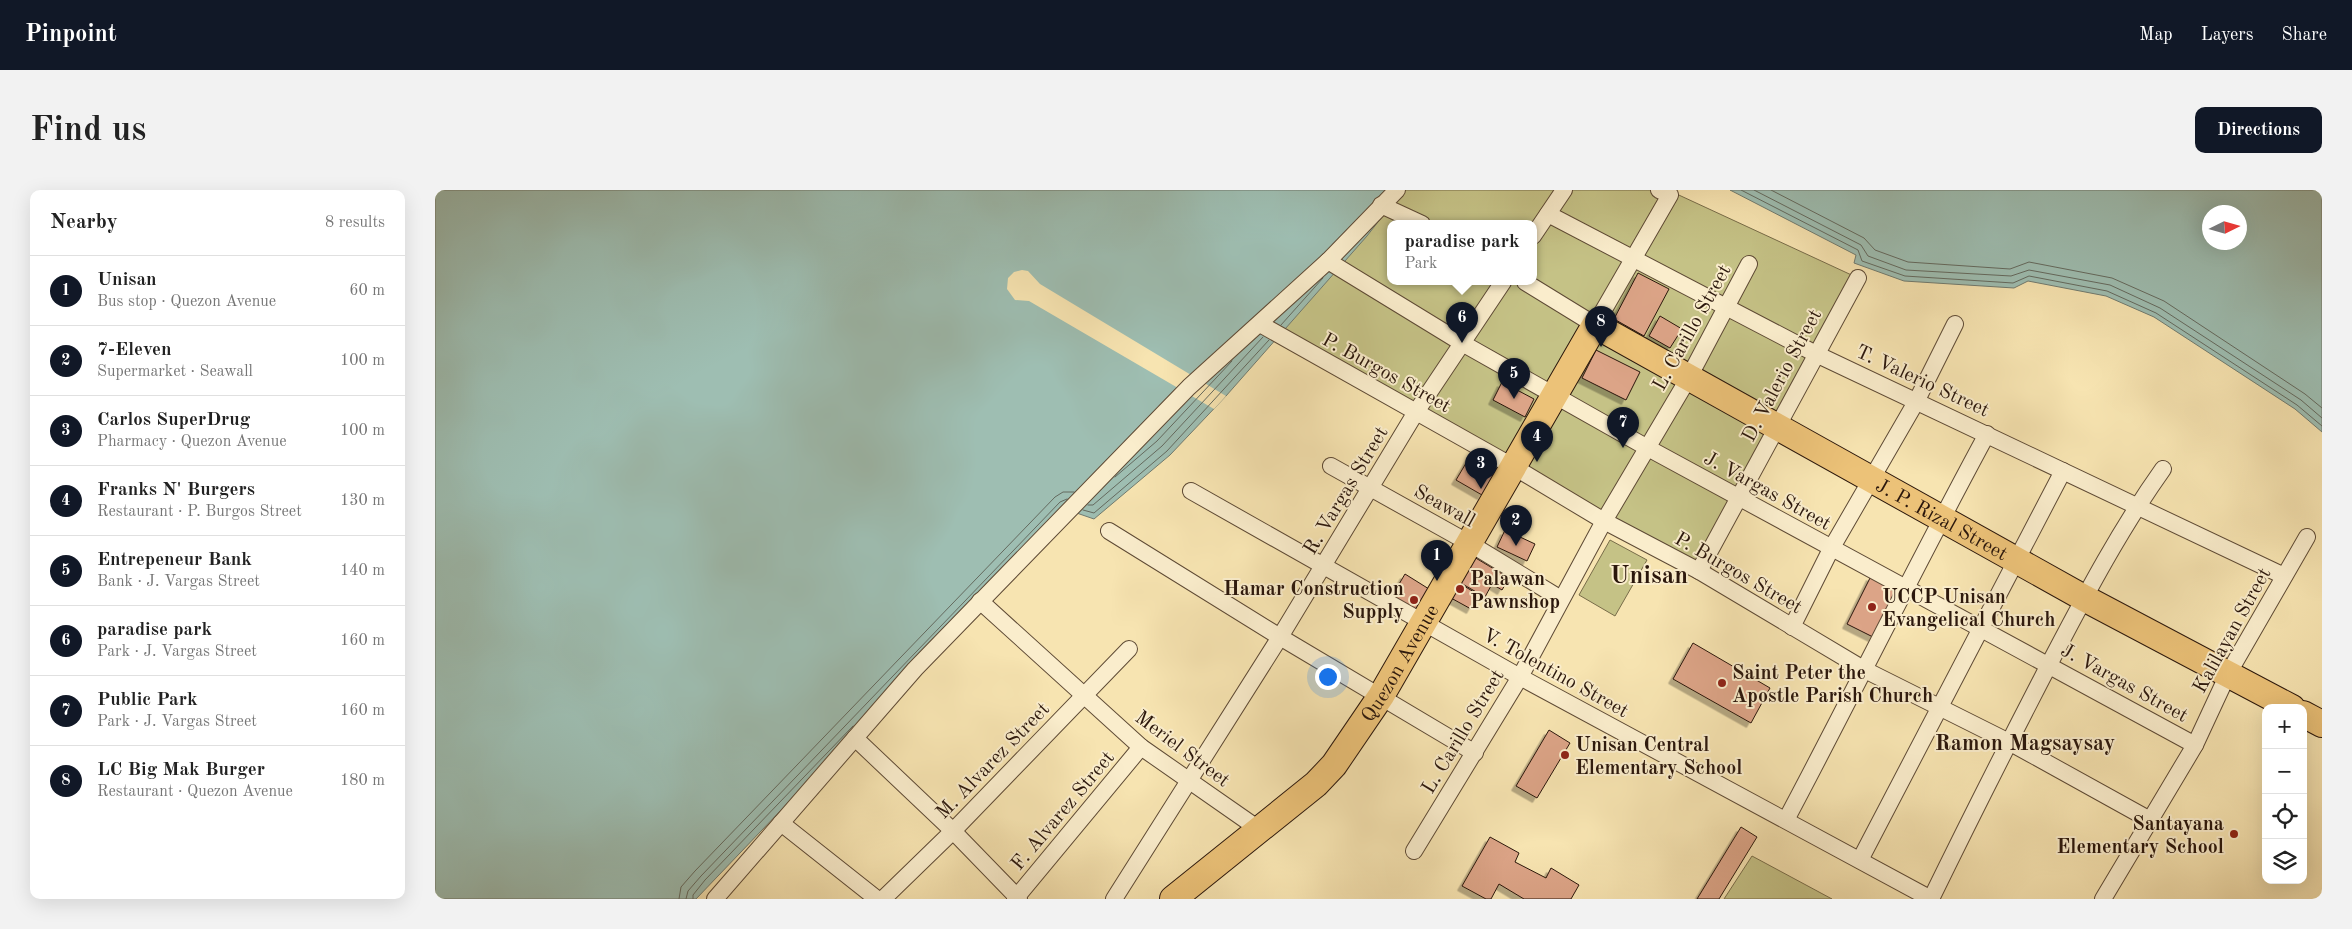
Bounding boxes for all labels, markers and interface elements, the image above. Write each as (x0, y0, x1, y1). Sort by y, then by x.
text: Pinpoint (25, 23, 117, 47)
text: Map (2139, 26, 2173, 44)
text: Layers (2201, 26, 2253, 44)
text: Share (2281, 26, 2327, 44)
button: Directions (2195, 107, 2322, 153)
text: Find us (30, 113, 146, 148)
north arrow (2202, 205, 2247, 250)
text: Nearby (50, 212, 118, 233)
text: 8 results (325, 215, 385, 231)
popup (1387, 220, 1537, 285)
text: paradise park (1404, 233, 1520, 252)
text: Park (1404, 256, 1437, 272)
street label: L. Carillo Street (1650, 262, 1736, 394)
text: Unisan (97, 271, 157, 290)
text: 1 (61, 283, 71, 299)
text: 60 m (349, 283, 385, 299)
text: Bus stop · Quezon Avenue (97, 294, 276, 310)
pin: 6 (1446, 302, 1478, 343)
pin: 8 (1585, 306, 1617, 347)
street label: D. Valerio Street (1739, 306, 1826, 446)
street label: P. Burgos Street (1318, 330, 1454, 417)
text: 7-Eleven (97, 341, 172, 360)
street label: T. Valerio Street (1852, 342, 1992, 421)
text: 2 (61, 353, 71, 369)
text: 100 m (340, 353, 385, 369)
pin: 5 (1498, 358, 1530, 399)
text: Supermarket · Seawall (97, 364, 253, 380)
pin: 7 (1607, 407, 1639, 448)
text: Carlos SuperDrug (97, 411, 250, 430)
pin: 4 (1521, 421, 1553, 462)
text: 3 (61, 423, 71, 439)
text: 100 m (340, 423, 385, 439)
street label: R. Vargas Street (1301, 424, 1393, 558)
text: Pharmacy · Quezon Avenue (97, 434, 287, 450)
pin: 3 (1465, 448, 1497, 489)
street label: J. Vargas Street (1700, 449, 1834, 535)
street label: J. P. Rizal Street (1872, 476, 2010, 565)
text: Franks N' Burgers (97, 481, 255, 500)
street label: Seawall (1410, 482, 1478, 532)
text: 4 (61, 493, 71, 509)
text: 130 m (340, 493, 385, 509)
text: Restaurant · P. Burgos Street (97, 504, 302, 520)
pin: 2 (1500, 505, 1532, 546)
street label: P. Burgos Street (1671, 529, 1805, 618)
pin: 1 (1421, 540, 1453, 581)
text: Entrepeneur Bank (97, 551, 252, 570)
text: 5 (61, 563, 71, 579)
text: 140 m (340, 563, 385, 579)
district label: Unisan (1610, 564, 1688, 589)
street label: Kalilayan Street (2190, 565, 2275, 697)
place label: Palawan Pawnshop (1470, 570, 1560, 613)
text: Bank · J. Vargas Street (97, 574, 260, 590)
place label: Hamar Construction Supply (1223, 580, 1404, 623)
marker: Palawan Pawnshop (1454, 583, 1466, 595)
place label: UCCP Unisan Evangelical Church (1882, 588, 2055, 631)
marker: Hamar Construction Supply (1408, 594, 1420, 606)
marker: UCCP Unisan Evangelical Church (1866, 601, 1878, 613)
street label: Quezon Avenue (1358, 602, 1443, 726)
text: paradise park (97, 621, 212, 640)
street label: V. Tolentino Street (1479, 625, 1631, 722)
text: 6 (61, 633, 71, 649)
text: 160 m (340, 633, 385, 649)
street label: J. Vargas Street (2057, 641, 2191, 727)
text: Park · J. Vargas Street (97, 644, 257, 660)
your location (1315, 664, 1341, 690)
place label: Saint Peter the Apostle Parish Church (1732, 664, 1933, 707)
street label: L. Carillo Street (1419, 667, 1509, 798)
marker: Saint Peter the Apostle Parish Church (1716, 677, 1728, 689)
text: Public Park (97, 691, 198, 710)
street label: M. Alvarez Street (933, 699, 1054, 823)
text: 7 (61, 703, 71, 719)
text: 160 m (340, 703, 385, 719)
map controls (2262, 704, 2307, 884)
button: + (2262, 704, 2307, 749)
street label: Meriel Street (1131, 708, 1233, 792)
text: Park · J. Vargas Street (97, 714, 257, 730)
district label: Ramon Magsaysay (1935, 733, 2115, 755)
place label: Unisan Central Elementary School (1575, 736, 1742, 779)
street label: F. Alvarez Street (1008, 748, 1119, 875)
marker: Unisan Central Elementary School (1559, 749, 1571, 761)
button: − (2262, 749, 2307, 794)
text: LC Big Mak Burger (97, 761, 265, 780)
text: 8 (61, 773, 71, 789)
text: 180 m (340, 773, 385, 789)
text: Restaurant · Quezon Avenue (97, 784, 293, 800)
button: locate (2262, 794, 2307, 839)
place label: Santayana Elementary School (2057, 815, 2224, 858)
marker: Santayana Elementary School (2228, 828, 2240, 840)
button: layers (2262, 839, 2307, 884)

